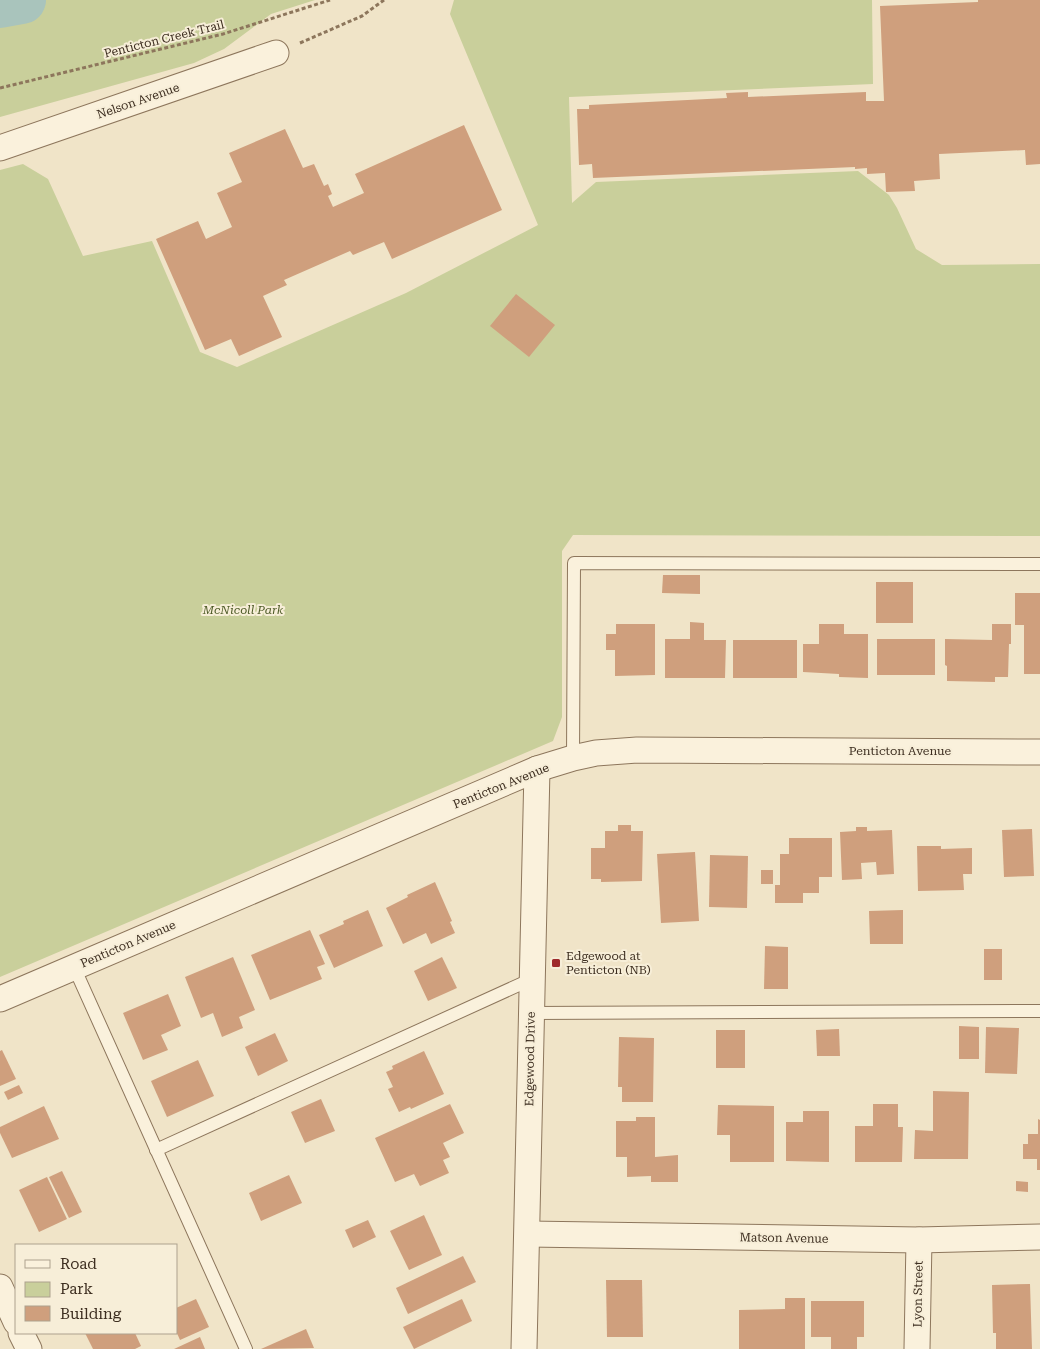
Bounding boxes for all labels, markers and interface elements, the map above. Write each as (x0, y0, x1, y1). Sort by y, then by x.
street label: Penticton Creek Trail (102, 17, 226, 61)
street label: Nelson Avenue (95, 80, 182, 122)
park label: McNicoll Park (202, 603, 284, 617)
street label: Penticton Avenue (849, 744, 952, 758)
street label: Penticton Avenue (451, 760, 551, 812)
street label: Penticton Avenue (78, 917, 178, 970)
place label: Edgewood at Penticton (NB) (566, 949, 651, 977)
marker: Edgewood at Penticton (NB) (550, 957, 562, 969)
street label: Edgewood Drive (522, 1011, 538, 1107)
street label: Matson Avenue (739, 1230, 829, 1246)
legend (15, 1244, 178, 1334)
text: Road (60, 1255, 97, 1273)
street label: Lyon Street (910, 1260, 926, 1327)
text: Park (60, 1280, 94, 1298)
text: Building (60, 1305, 122, 1323)

